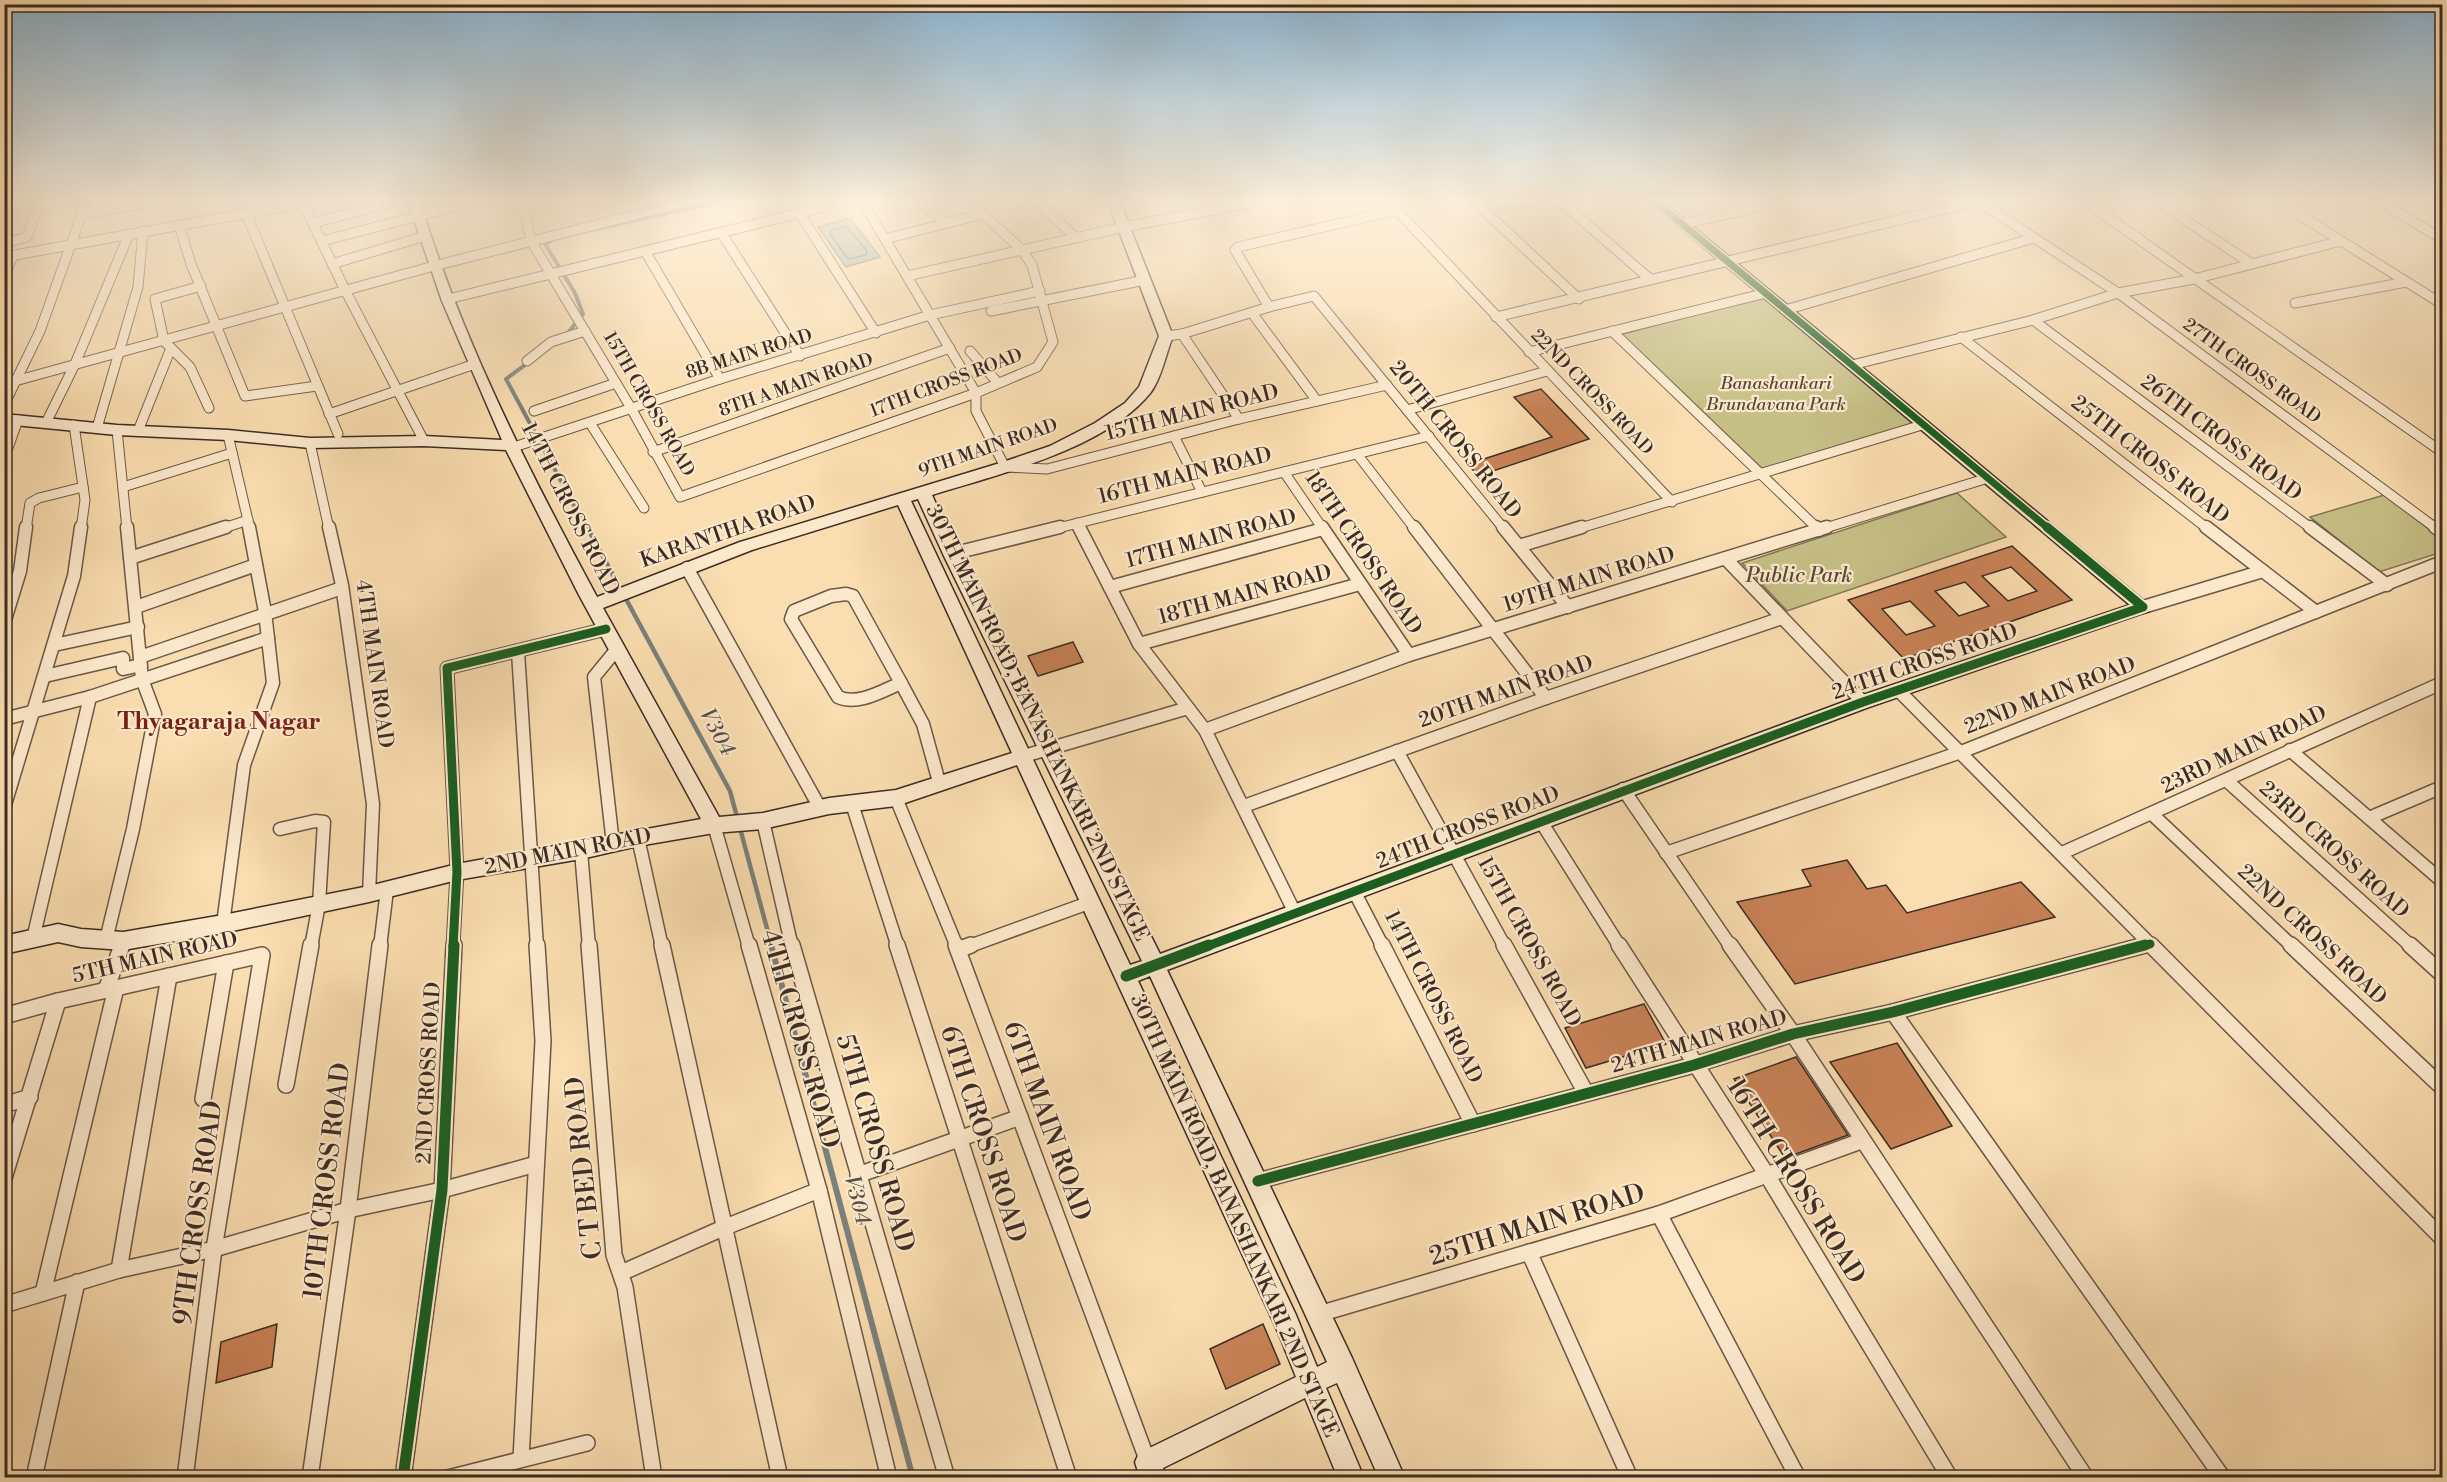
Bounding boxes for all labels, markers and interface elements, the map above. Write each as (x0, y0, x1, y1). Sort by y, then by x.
street label: 27TH CROSS ROAD (2178, 313, 2326, 429)
street label: 8B MAIN ROAD (683, 324, 815, 384)
street label: 22ND CROSS ROAD (1526, 324, 1658, 460)
street label: 15TH CROSS ROAD (598, 327, 700, 481)
street label: 17TH CROSS ROAD (866, 343, 1026, 423)
street label: 8TH A MAIN ROAD (716, 348, 876, 422)
street label: 20TH CROSS ROAD (1383, 356, 1527, 524)
street label: 26TH CROSS ROAD (2135, 369, 2307, 507)
park label: Banashankari Brundavana Park (1705, 372, 1846, 416)
street label: 15TH MAIN ROAD (1103, 379, 1281, 447)
street label: 25TH CROSS ROAD (2066, 390, 2234, 530)
street label: 9TH MAIN ROAD (915, 413, 1061, 483)
street label: 14TH CROSS ROAD (515, 418, 625, 600)
street label: 16TH MAIN ROAD (1095, 442, 1275, 510)
street label: 18TH CROSS ROAD (1299, 466, 1427, 640)
street label: KARANTHA ROAD (637, 490, 819, 574)
street label: 30TH MAIN ROAD, BANASHANKARI 2ND STAGE (920, 500, 1154, 946)
street label: 17TH MAIN ROAD (1123, 504, 1299, 574)
street label: 19TH MAIN ROAD (1500, 542, 1678, 618)
street label: 18TH MAIN ROAD (1155, 559, 1335, 631)
park label: Public Park (1745, 563, 1852, 589)
street label: 4TH MAIN ROAD (349, 578, 399, 750)
street label: 24TH CROSS ROAD (1829, 618, 2021, 706)
street label: 20TH MAIN ROAD (1415, 650, 1597, 734)
street label: 22ND MAIN ROAD (1961, 651, 2139, 741)
street label: 23RD MAIN ROAD (2157, 700, 2331, 800)
water label: V304 (693, 704, 741, 761)
district label: Thyagaraja Nagar (117, 707, 321, 737)
street label: 23RD CROSS ROAD (2254, 776, 2414, 924)
street label: 24TH CROSS ROAD (1372, 781, 1564, 875)
street label: 2ND MAIN ROAD (482, 823, 654, 881)
street label: 15TH CROSS ROAD (1471, 852, 1587, 1032)
street label: 22ND CROSS ROAD (2232, 859, 2392, 1011)
street label: 14TH CROSS ROAD (1378, 906, 1488, 1088)
street label: 5TH MAIN ROAD (70, 926, 240, 990)
street label: 4TH CROSS ROAD (753, 926, 847, 1152)
street label: 2ND CROSS ROAD (411, 981, 447, 1165)
street label: 30TH MAIN ROAD, BANASHANKARI 2ND STAGE (1124, 990, 1344, 1442)
street label: 24TH MAIN ROAD (1608, 1004, 1790, 1080)
street label: 6TH MAIN ROAD (996, 1017, 1098, 1225)
street label: 6TH CROSS ROAD (933, 1021, 1033, 1247)
street label: 5TH CROSS ROAD (829, 1030, 921, 1256)
street label: 10TH CROSS ROAD (297, 1061, 357, 1301)
street label: 16TH CROSS ROAD (1720, 1072, 1872, 1290)
street label: C T BED ROAD (558, 1075, 610, 1261)
street label: 9TH CROSS ROAD (166, 1099, 230, 1327)
water label: V304 (838, 1172, 877, 1228)
street label: 25TH MAIN ROAD (1425, 1177, 1649, 1273)

